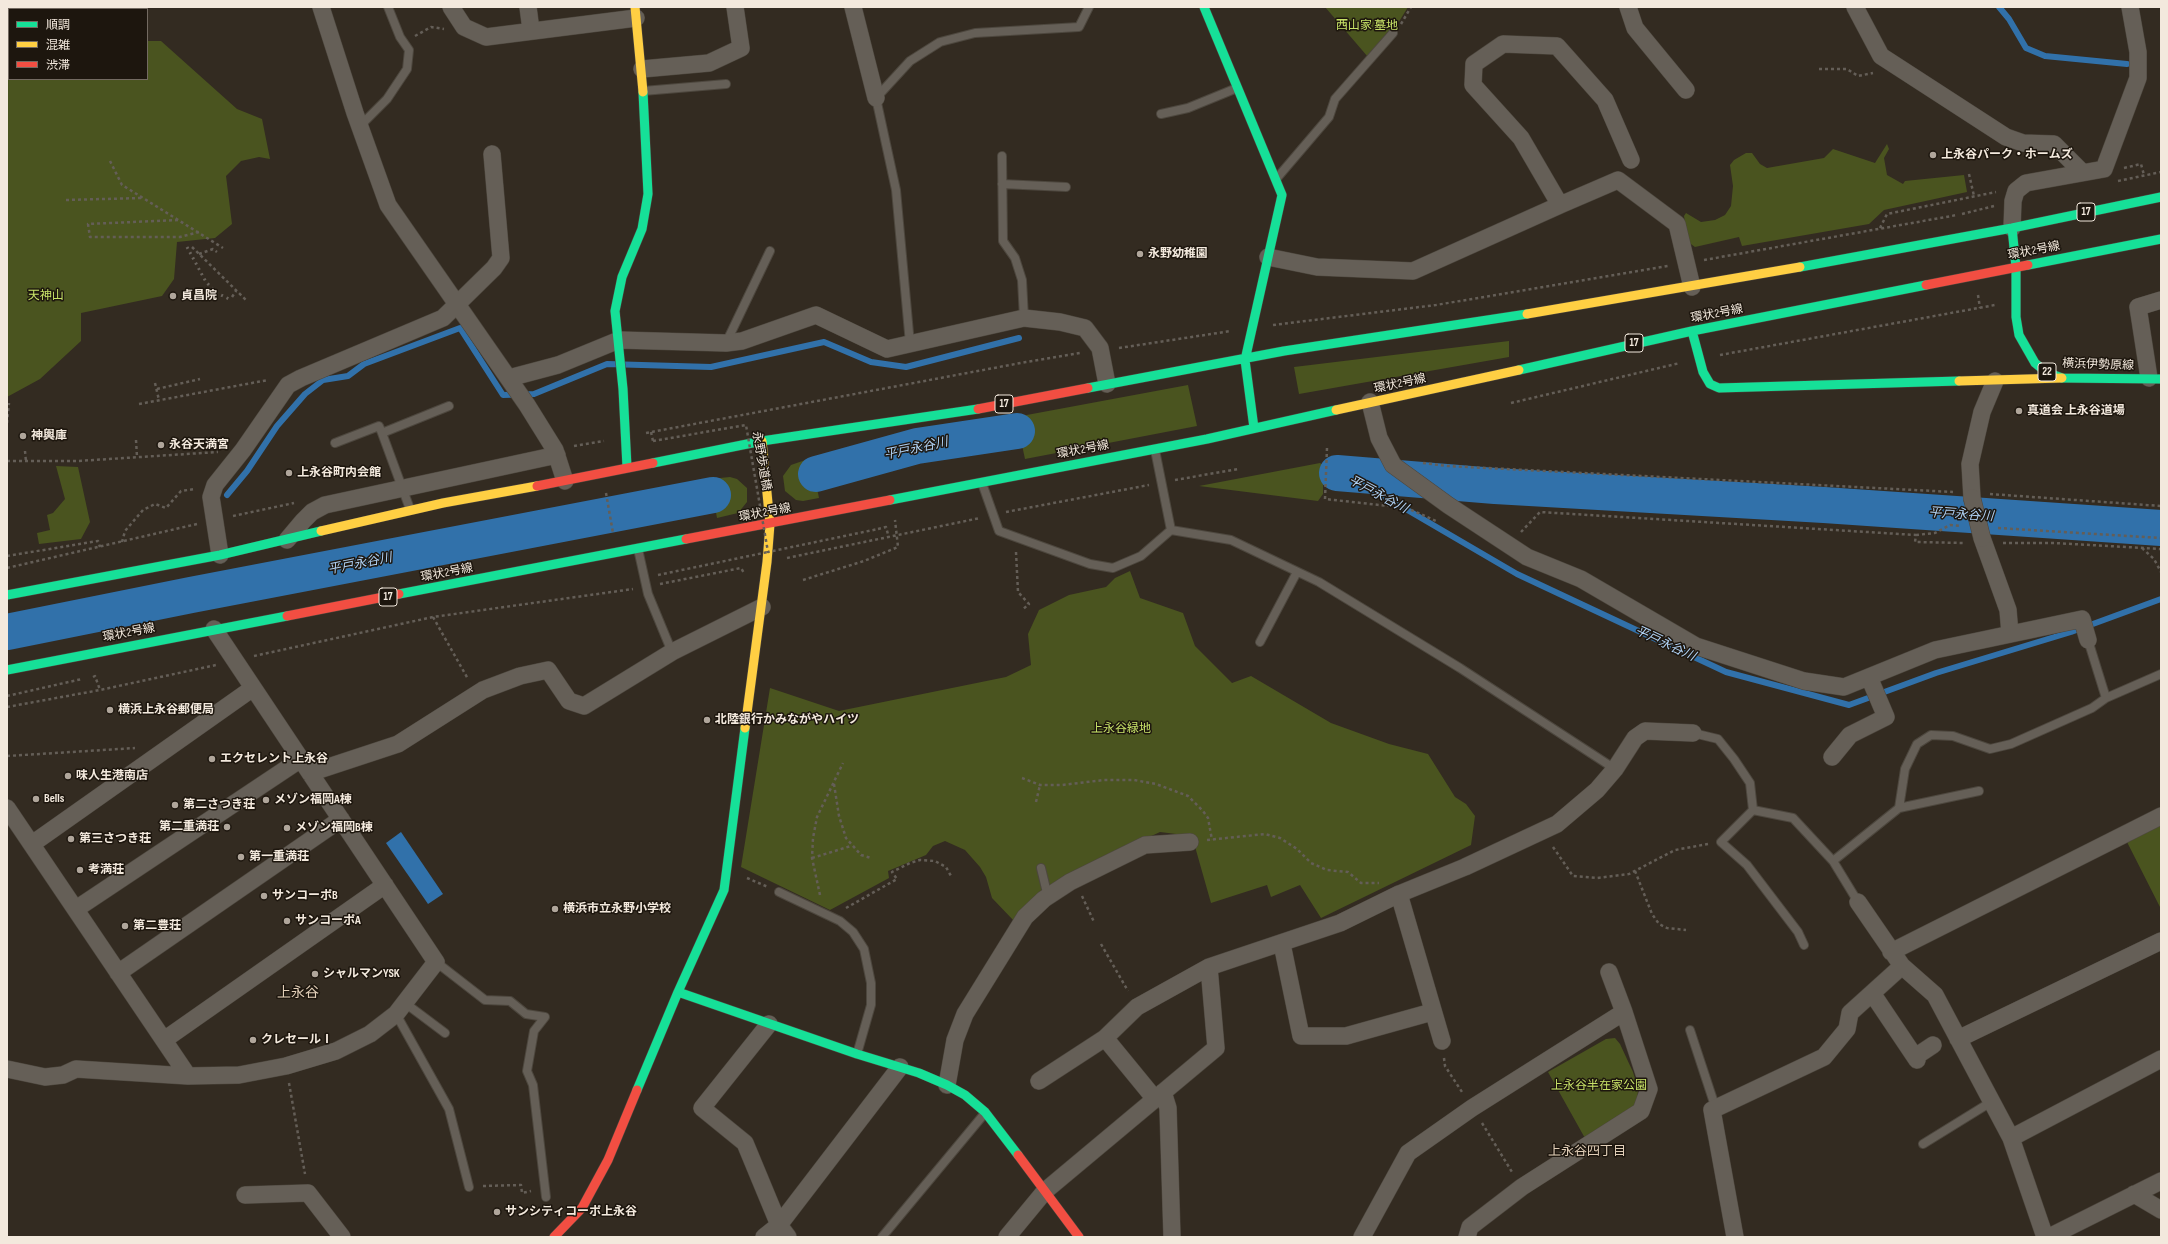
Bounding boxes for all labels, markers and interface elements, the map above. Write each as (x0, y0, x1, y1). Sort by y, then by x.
legend (8, 8, 148, 80)
text: 順調 (46, 18, 70, 33)
park label: 西山家 墓地 (1336, 19, 1398, 33)
text: 混雑 (46, 38, 70, 53)
text: 渋滞 (46, 58, 70, 73)
place label: 上永谷パーク・ホームズ (1941, 148, 2073, 162)
marker: 上永谷パーク・ホームズ (1928, 150, 1938, 160)
road number: 17 (2077, 203, 2095, 221)
street label: 環状2号線 (2007, 239, 2061, 263)
place label: 永野幼稚園 (1148, 247, 1208, 261)
marker: 永野幼稚園 (1135, 249, 1145, 259)
park label: 天神山 (28, 289, 64, 303)
place label: 貞昌院 (181, 289, 217, 303)
marker: 貞昌院 (168, 291, 178, 301)
street label: 環状2号線 (1690, 302, 1744, 326)
road number: 17 (1625, 334, 1643, 352)
street label: 横浜伊勢原線 (2062, 357, 2134, 373)
road number: 22 (2038, 363, 2056, 381)
street label: 環状2号線 (1373, 371, 1427, 397)
road number: 17 (995, 395, 1013, 413)
place label: 真道会 上永谷道場 (2027, 404, 2125, 418)
marker: 真道会 上永谷道場 (2014, 406, 2024, 416)
place label: 神輿庫 (31, 429, 67, 443)
street label: 永野歩道橋 (749, 430, 773, 492)
marker: 神輿庫 (18, 431, 28, 441)
water label: 平戸永谷川 (883, 435, 949, 463)
place label: 永谷天満宮 (169, 438, 229, 452)
street label: 環状2号線 (1056, 438, 1110, 462)
marker: 永谷天満宮 (156, 440, 166, 450)
place label: 上永谷町内会館 (297, 466, 381, 480)
marker: 上永谷町内会館 (284, 468, 294, 478)
water label: 平戸永谷川 (1346, 473, 1410, 517)
street label: 環状2号線 (738, 501, 792, 525)
water label: 平戸永谷川 (1928, 505, 1994, 525)
water label: 平戸永谷川 (327, 550, 393, 578)
street label: 環状2号線 (420, 561, 474, 585)
road number: 17 (379, 588, 397, 606)
street label: 環状2号線 (102, 621, 156, 645)
water label: 平戸永谷川 (1632, 623, 1698, 665)
place label: 横浜上永谷郵便局 (118, 703, 214, 717)
marker: 横浜上永谷郵便局 (105, 705, 115, 715)
place label: 北陸銀行かみながやハイツ (715, 713, 859, 727)
marker: 北陸銀行かみながやハイツ (702, 715, 712, 725)
park label: 上永谷緑地 (1091, 722, 1151, 736)
place label: エクセレント上永谷 (220, 752, 328, 766)
marker: エクセレント上永谷 (207, 754, 217, 764)
place label: 味人生港南店 (76, 769, 148, 783)
marker: 味人生港南店 (63, 771, 73, 781)
place label: Bells (44, 792, 64, 806)
place label: メゾン福岡A棟 (274, 793, 352, 807)
marker: Bells (31, 794, 41, 804)
marker: メゾン福岡A棟 (261, 795, 271, 805)
place label: 第二さつき荘 (183, 798, 255, 812)
marker: 第二さつき荘 (170, 800, 180, 810)
place label: 第二重満荘 (159, 820, 219, 834)
place label: メゾン福岡B棟 (295, 821, 373, 835)
marker: 第二重満荘 (222, 822, 232, 832)
marker: メゾン福岡B棟 (282, 823, 292, 833)
place label: 第三さつき荘 (79, 832, 151, 846)
marker: 第三さつき荘 (66, 834, 76, 844)
place label: 第一重満荘 (249, 850, 309, 864)
marker: 第一重満荘 (236, 852, 246, 862)
place label: 考満荘 (88, 863, 124, 877)
marker: 考満荘 (75, 865, 85, 875)
place label: サンコーポB (272, 889, 338, 903)
marker: サンコーポB (259, 891, 269, 901)
place label: 横浜市立永野小学校 (563, 902, 671, 916)
marker: 横浜市立永野小学校 (550, 904, 560, 914)
place label: サンコーポA (295, 914, 361, 928)
marker: サンコーポA (282, 916, 292, 926)
place label: 第二豊荘 (133, 919, 181, 933)
marker: 第二豊荘 (120, 921, 130, 931)
place label: シャルマンYSK (323, 967, 400, 981)
marker: シャルマンYSK (310, 969, 320, 979)
district label: 上永谷 (277, 985, 319, 1001)
place label: クレセールⅠ (261, 1033, 333, 1047)
marker: クレセールⅠ (248, 1035, 258, 1045)
park label: 上永谷半在家公園 (1551, 1079, 1647, 1093)
district label: 上永谷四丁目 (1548, 1144, 1626, 1160)
place label: サンシティコーポ上永谷 (505, 1205, 637, 1219)
marker: サンシティコーポ上永谷 (492, 1207, 502, 1217)

